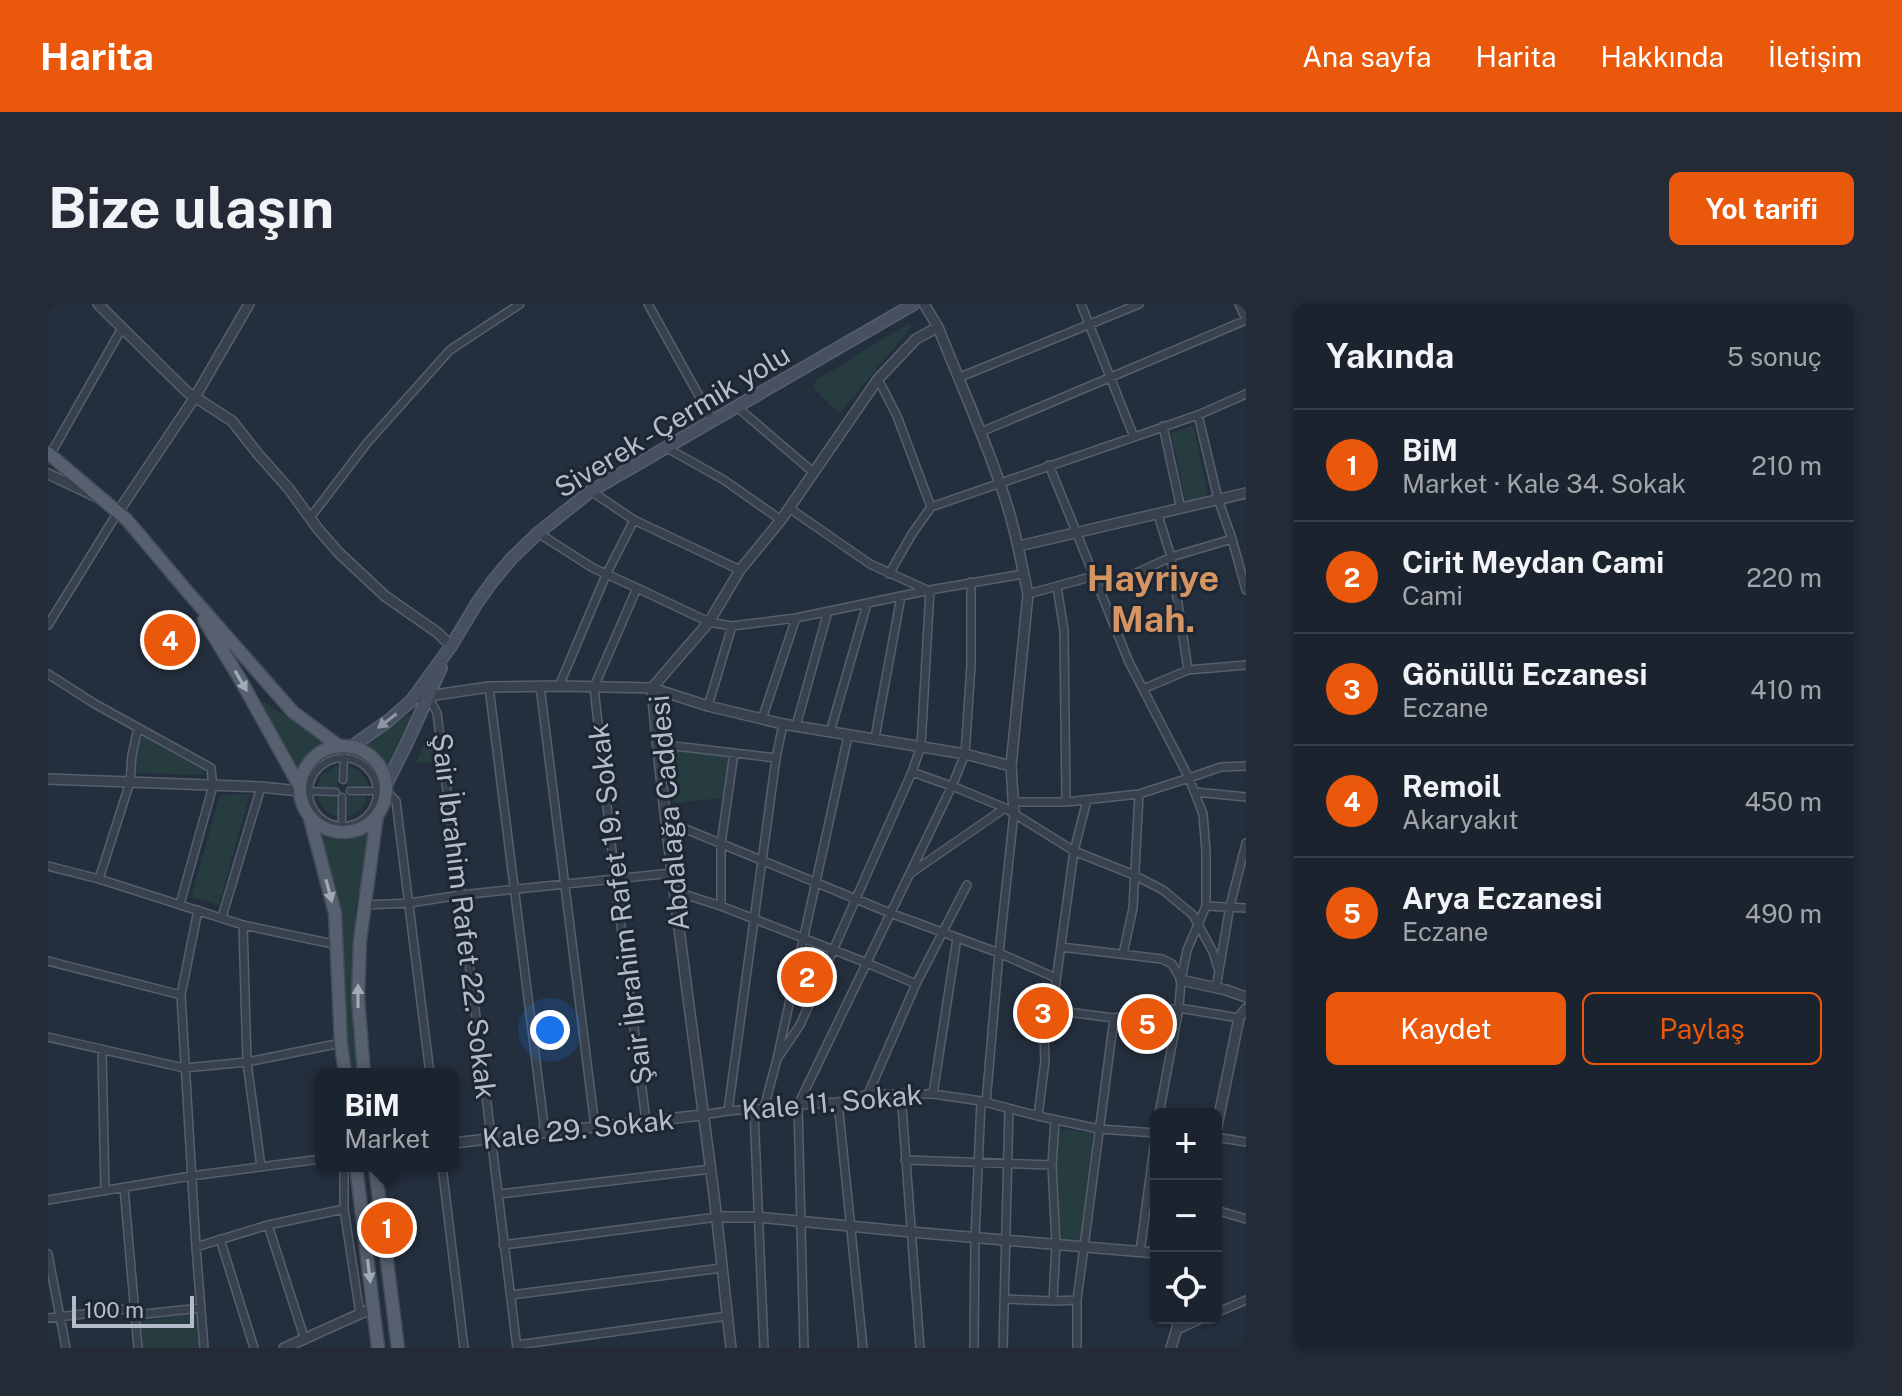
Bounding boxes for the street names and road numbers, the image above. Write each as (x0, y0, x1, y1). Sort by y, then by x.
street label: Siverek - Çermik yolu (548, 337, 795, 504)
street label: Abdalağa Caddesi (642, 694, 695, 932)
street label: Şair İbrahim Rafet 19. Sokak (581, 721, 658, 1087)
street label: Şair İbrahim Rafet 22. Sokak (426, 731, 503, 1101)
street label: Kale 11. Sokak (740, 1077, 924, 1126)
street label: Kale 29. Sokak (480, 1102, 676, 1155)

